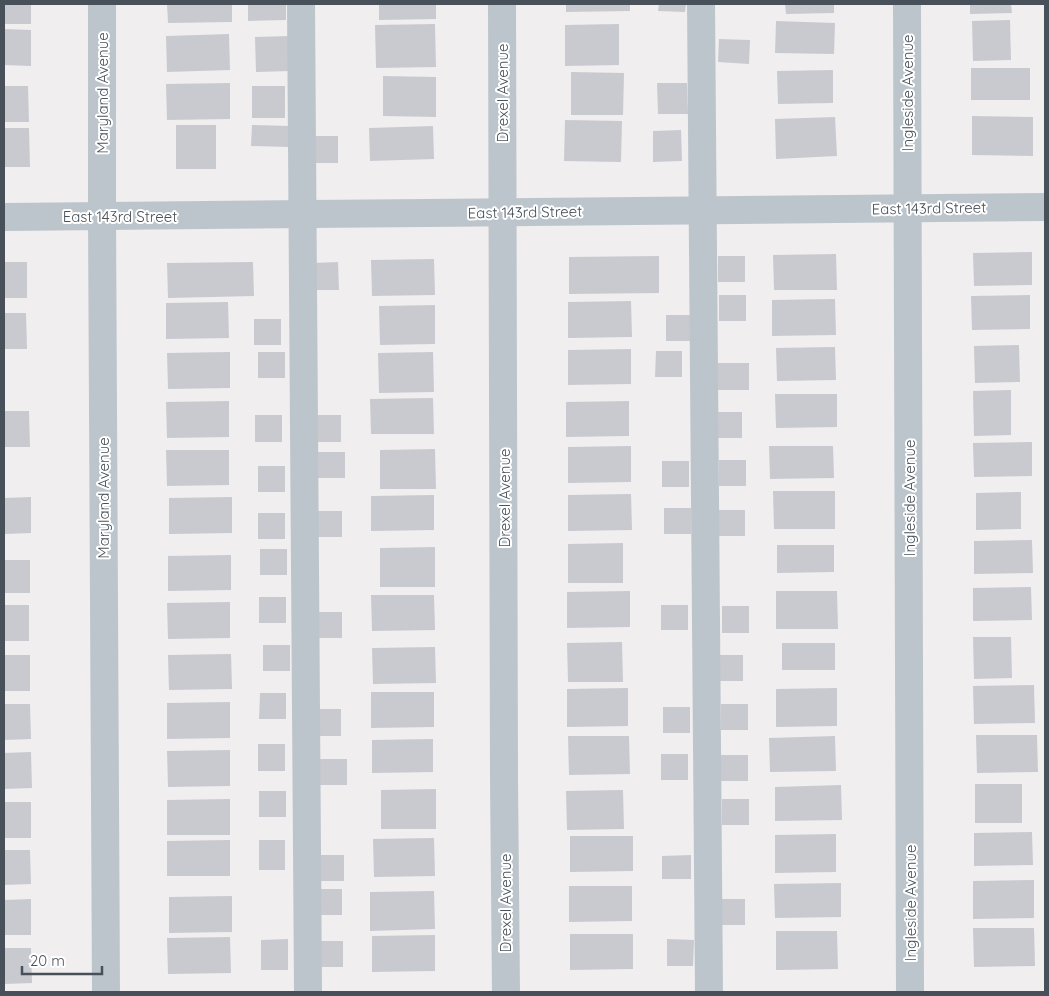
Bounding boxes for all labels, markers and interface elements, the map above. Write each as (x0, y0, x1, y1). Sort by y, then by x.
street label: Maryland Avenue (93, 32, 112, 154)
street label: Ingleside Avenue (898, 35, 917, 151)
street label: Drexel Avenue (493, 43, 512, 143)
street label: East 143rd Street (872, 198, 986, 218)
street label: East 143rd Street (468, 202, 582, 222)
street label: East 143rd Street (63, 207, 177, 226)
street label: Maryland Avenue (94, 437, 113, 559)
street label: Ingleside Avenue (900, 440, 919, 556)
street label: Drexel Avenue (495, 448, 514, 548)
street label: Ingleside Avenue (901, 845, 920, 961)
street label: Drexel Avenue (496, 853, 515, 953)
scale bar (22, 944, 102, 976)
text: 20 m (30, 951, 65, 970)

